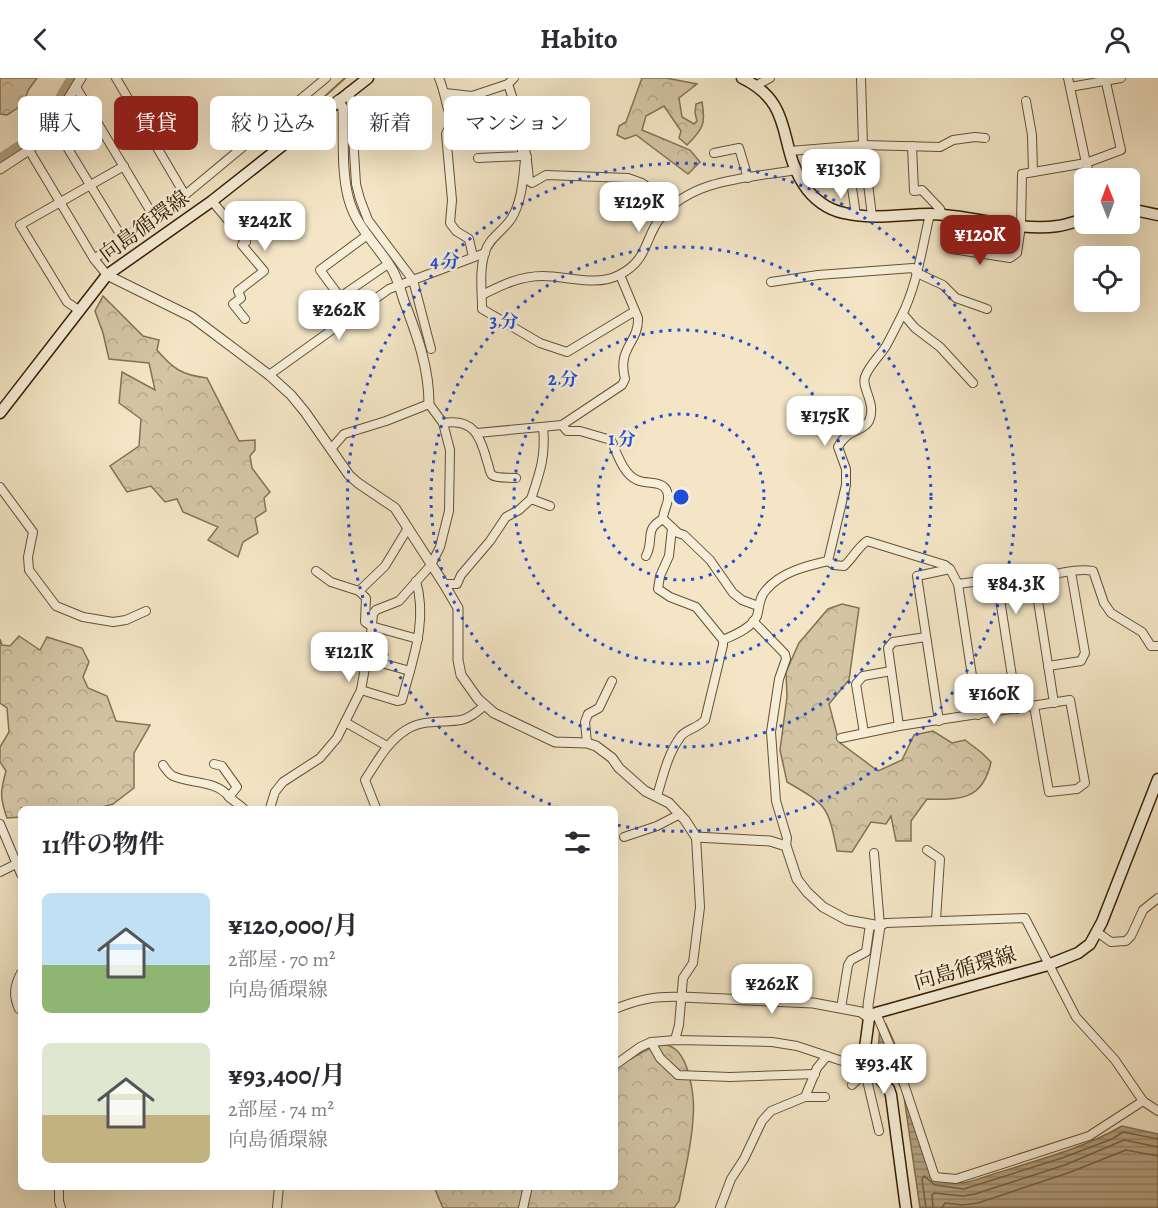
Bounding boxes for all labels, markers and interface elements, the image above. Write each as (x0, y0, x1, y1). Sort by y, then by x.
text: Habito (540, 21, 618, 57)
icon: back (24, 23, 57, 56)
icon: person (1101, 23, 1134, 56)
chip: 購入 (18, 96, 102, 150)
chip: 賃貸 (114, 96, 198, 150)
chip: 絞り込み (210, 96, 336, 150)
chip: 新着 (348, 96, 432, 150)
chip: マンション (444, 96, 590, 150)
pin: ¥130K (799, 149, 883, 200)
text: ¥130K (816, 155, 866, 182)
north arrow (1074, 168, 1140, 234)
map controls (1074, 168, 1140, 312)
pin: ¥129K (597, 182, 681, 233)
street label: 向島循環線 (93, 184, 195, 268)
text: ¥129K (614, 188, 664, 215)
pin: ¥242K (223, 201, 307, 252)
text: ¥242K (238, 207, 292, 234)
pin: ¥120K (938, 215, 1022, 266)
text: ¥120K (954, 221, 1006, 248)
button: locate (1074, 246, 1140, 312)
text: 4 分 (430, 249, 460, 273)
pin: ¥262K (297, 290, 381, 341)
text: ¥262K (312, 296, 366, 323)
text: 3 分 (490, 309, 518, 333)
text: 2 分 (548, 367, 578, 391)
pin: ¥175K (783, 396, 867, 447)
text: ¥175K (801, 402, 849, 429)
text: 1 分 (608, 427, 636, 451)
centre of rings (671, 487, 691, 507)
pin: ¥84.3K (967, 564, 1065, 615)
text: ¥84.3K (987, 570, 1045, 597)
pin: ¥121K (307, 632, 391, 683)
text: ¥121K (325, 638, 373, 665)
pin: ¥160K (952, 674, 1036, 725)
text: ¥160K (968, 680, 1020, 707)
icon: filters (561, 826, 594, 859)
text: 11件の物件 (42, 827, 165, 862)
text: ¥120,000/月 (228, 908, 359, 943)
icon: home (90, 917, 162, 989)
street label: 向島循環線 (911, 940, 1019, 996)
text: 2部屋 · 70 m² (228, 946, 336, 973)
pin: ¥262K (730, 964, 814, 1015)
text: ¥262K (745, 970, 799, 997)
text: 向島循環線 (228, 976, 328, 1003)
pin: ¥93.4K (835, 1044, 933, 1095)
text: ¥93.4K (855, 1050, 913, 1077)
text: ¥93,400/月 (228, 1058, 346, 1093)
icon: home (90, 1067, 162, 1139)
text: 2部屋 · 74 m² (228, 1096, 334, 1123)
text: 向島循環線 (228, 1126, 328, 1153)

